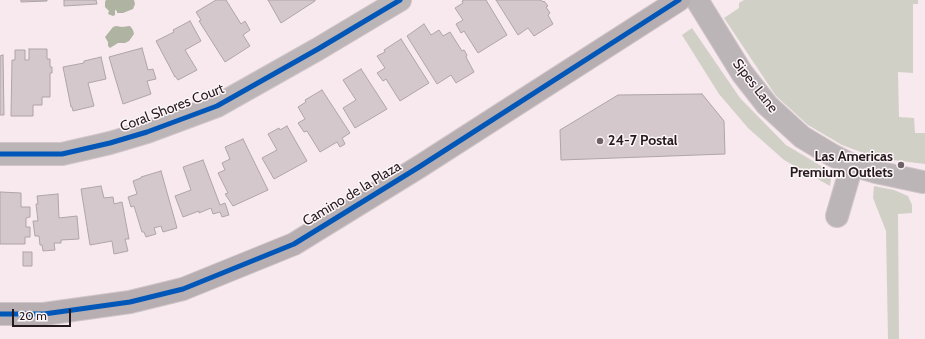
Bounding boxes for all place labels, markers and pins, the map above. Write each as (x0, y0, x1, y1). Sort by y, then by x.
place label: 24-7 Postal (608, 133, 678, 149)
marker: 24-7 Postal (595, 136, 605, 146)
place label: Las Americas Premium Outlets (790, 149, 893, 182)
marker: Las Americas Premium Outlets (896, 160, 906, 170)

